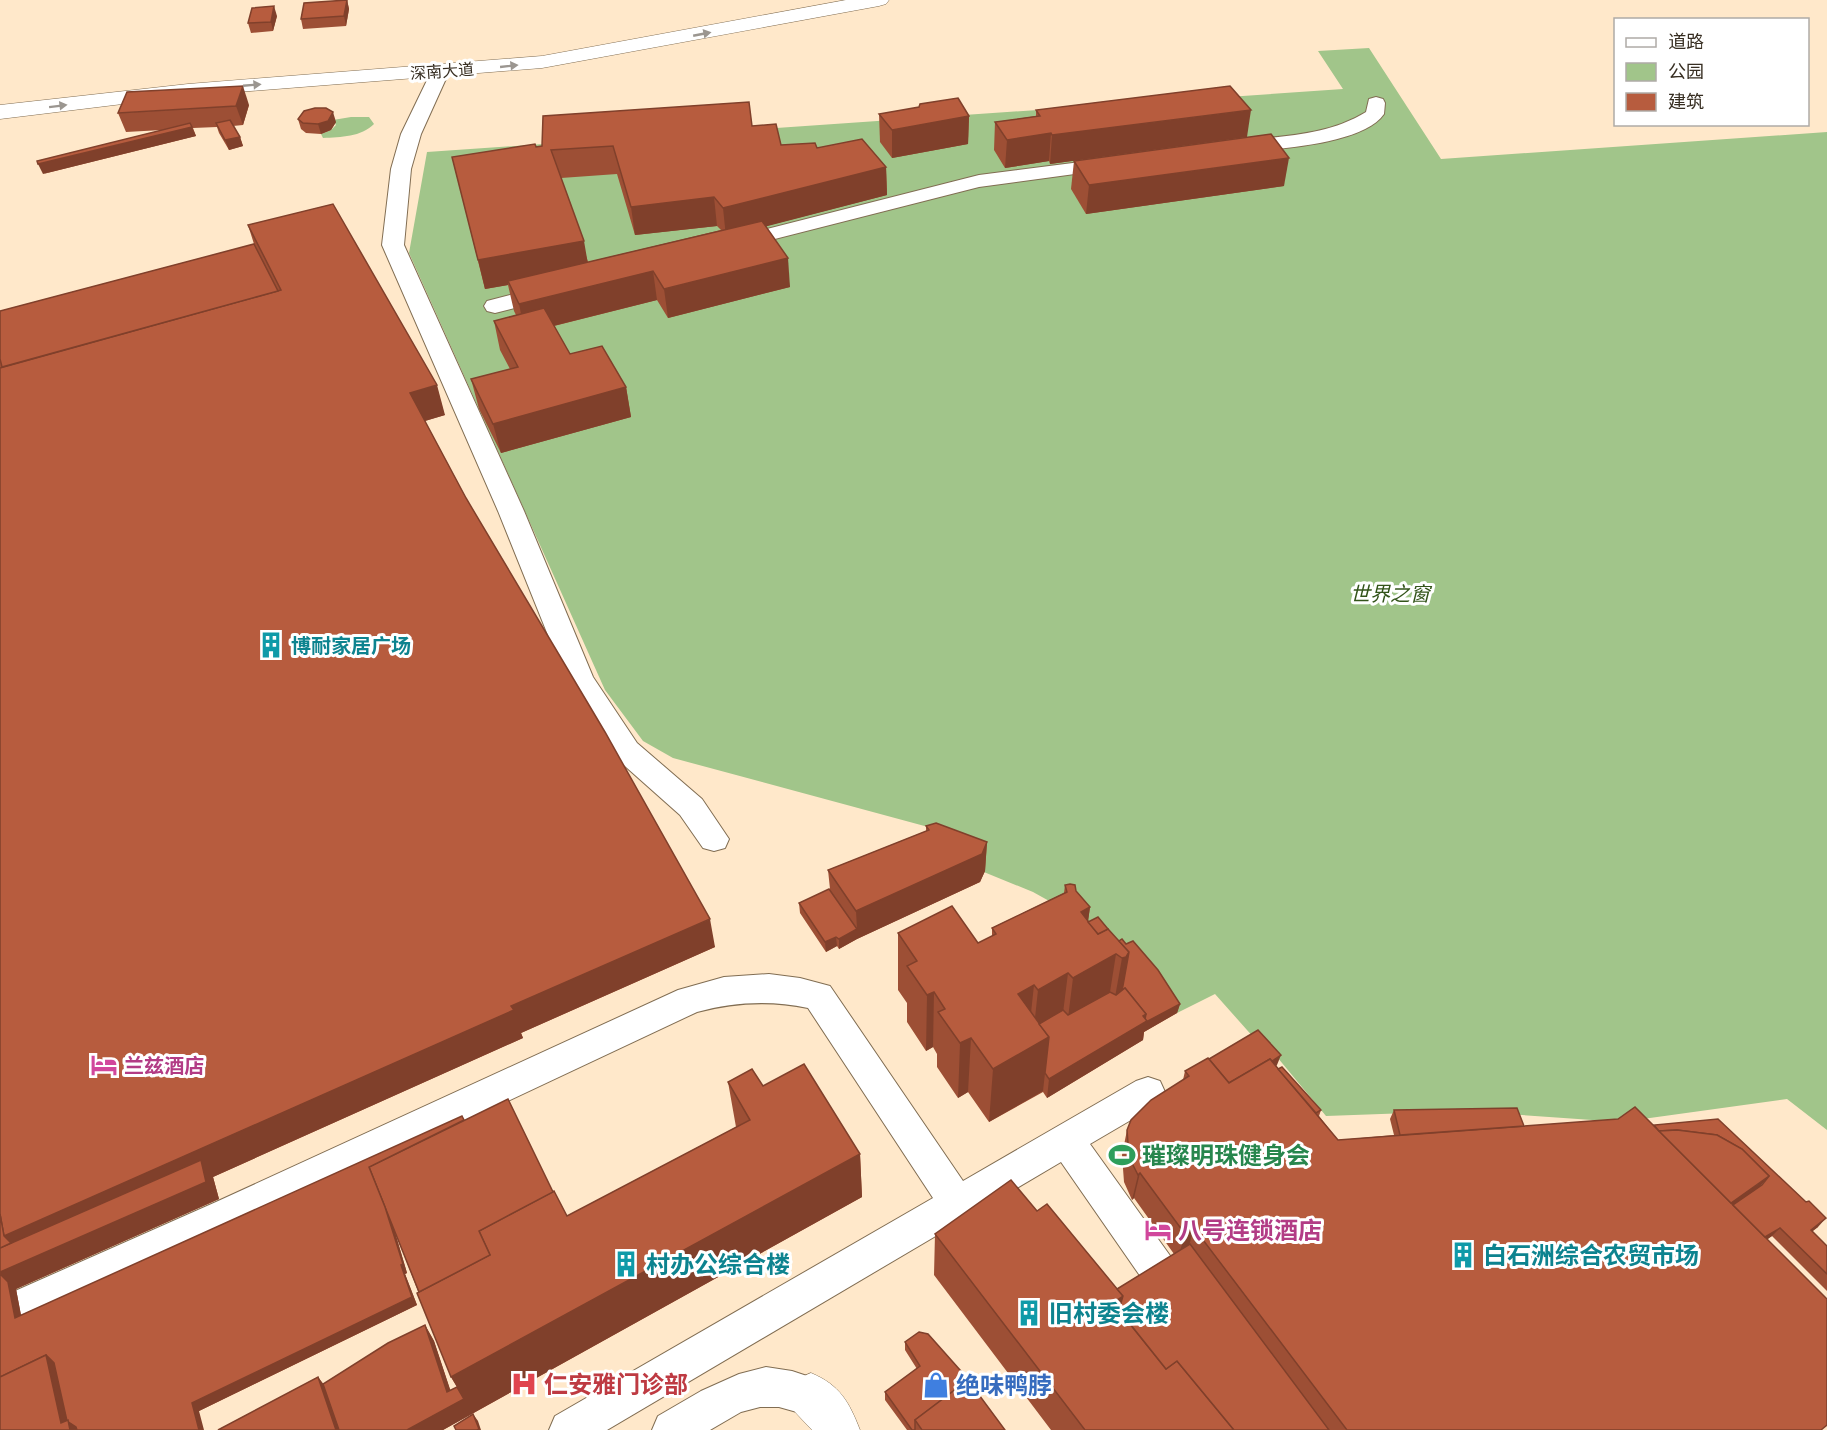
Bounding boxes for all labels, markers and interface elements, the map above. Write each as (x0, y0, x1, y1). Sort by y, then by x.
legend (1614, 18, 1809, 126)
one-way arrow (692, 29, 711, 38)
text: 道路 (1668, 30, 1704, 53)
street label: 深南大道 (409, 59, 475, 83)
text: 公园 (1668, 60, 1704, 83)
one-way arrow (500, 61, 519, 71)
one-way arrow (243, 80, 262, 89)
text: 建筑 (1668, 90, 1704, 113)
one-way arrow (49, 101, 68, 110)
park label: 世界之窗 (1350, 580, 1433, 607)
building icon: 博耐家居广场 (256, 630, 286, 660)
place label: 博耐家居广场 (291, 632, 411, 659)
hotel icon: 兰兹酒店 (89, 1050, 119, 1080)
place label: 兰兹酒店 (124, 1052, 204, 1079)
place label: 璀璨明珠健身会 (1142, 1139, 1310, 1171)
sports icon: 璀璨明珠健身会 (1107, 1140, 1137, 1170)
place label: 八号连锁酒店 (1178, 1214, 1322, 1246)
hotel icon: 八号连锁酒店 (1143, 1215, 1173, 1245)
place label: 白石洲综合农贸市场 (1483, 1239, 1699, 1271)
building icon: 白石洲综合农贸市场 (1448, 1240, 1478, 1270)
place label: 村办公综合楼 (646, 1248, 790, 1280)
building icon: 村办公综合楼 (611, 1249, 641, 1279)
place label: 旧村委会楼 (1049, 1297, 1169, 1329)
building icon: 旧村委会楼 (1014, 1298, 1044, 1328)
place label: 仁安雅门诊部 (544, 1368, 688, 1400)
hospital icon: 仁安雅门诊部 (509, 1369, 539, 1399)
place label: 绝味鸭脖 (956, 1369, 1052, 1401)
shop icon: 绝味鸭脖 (921, 1370, 951, 1400)

